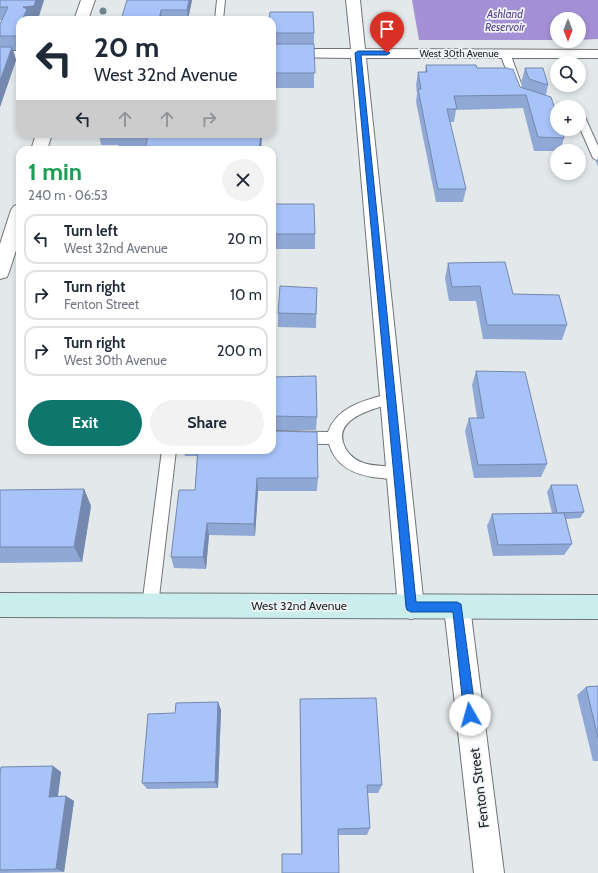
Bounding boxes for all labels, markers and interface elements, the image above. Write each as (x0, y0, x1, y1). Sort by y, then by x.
water label: Ashland Reservoir (485, 7, 526, 34)
pin (370, 12, 404, 53)
north arrow (550, 12, 586, 48)
map controls (550, 12, 586, 180)
icon: arrive (376, 18, 398, 40)
text: 20 m (94, 30, 159, 64)
icon: left (28, 32, 80, 84)
street label: West 30th Avenue (419, 47, 499, 60)
button: search (550, 56, 586, 92)
text: West 32nd Avenue (94, 64, 237, 86)
button: + (550, 100, 586, 136)
icon: left (72, 108, 94, 130)
icon: ahead (114, 108, 136, 130)
icon: ahead (156, 108, 178, 130)
icon: right (198, 108, 220, 130)
button: − (550, 144, 586, 180)
text: 1 min (28, 157, 82, 186)
button: close (222, 159, 264, 201)
text: 240 m · 06:53 (28, 187, 108, 203)
text: Turn left (64, 222, 118, 240)
icon: left (30, 228, 52, 250)
text: 20 m (227, 230, 262, 248)
text: West 32nd Avenue (64, 240, 168, 256)
text: Turn right (64, 278, 125, 296)
icon: right (30, 284, 52, 306)
text: 10 m (230, 286, 262, 304)
text: Fenton Street (64, 296, 139, 312)
text: Turn right (64, 334, 125, 352)
icon: right (30, 340, 52, 362)
text: 200 m (217, 342, 262, 360)
text: West 30th Avenue (64, 352, 167, 368)
button: Exit (28, 400, 142, 446)
button: Share (150, 400, 264, 446)
street label: West 32nd Avenue (251, 598, 347, 613)
position arrow (449, 694, 491, 736)
street label: Fenton Street (465, 746, 493, 829)

